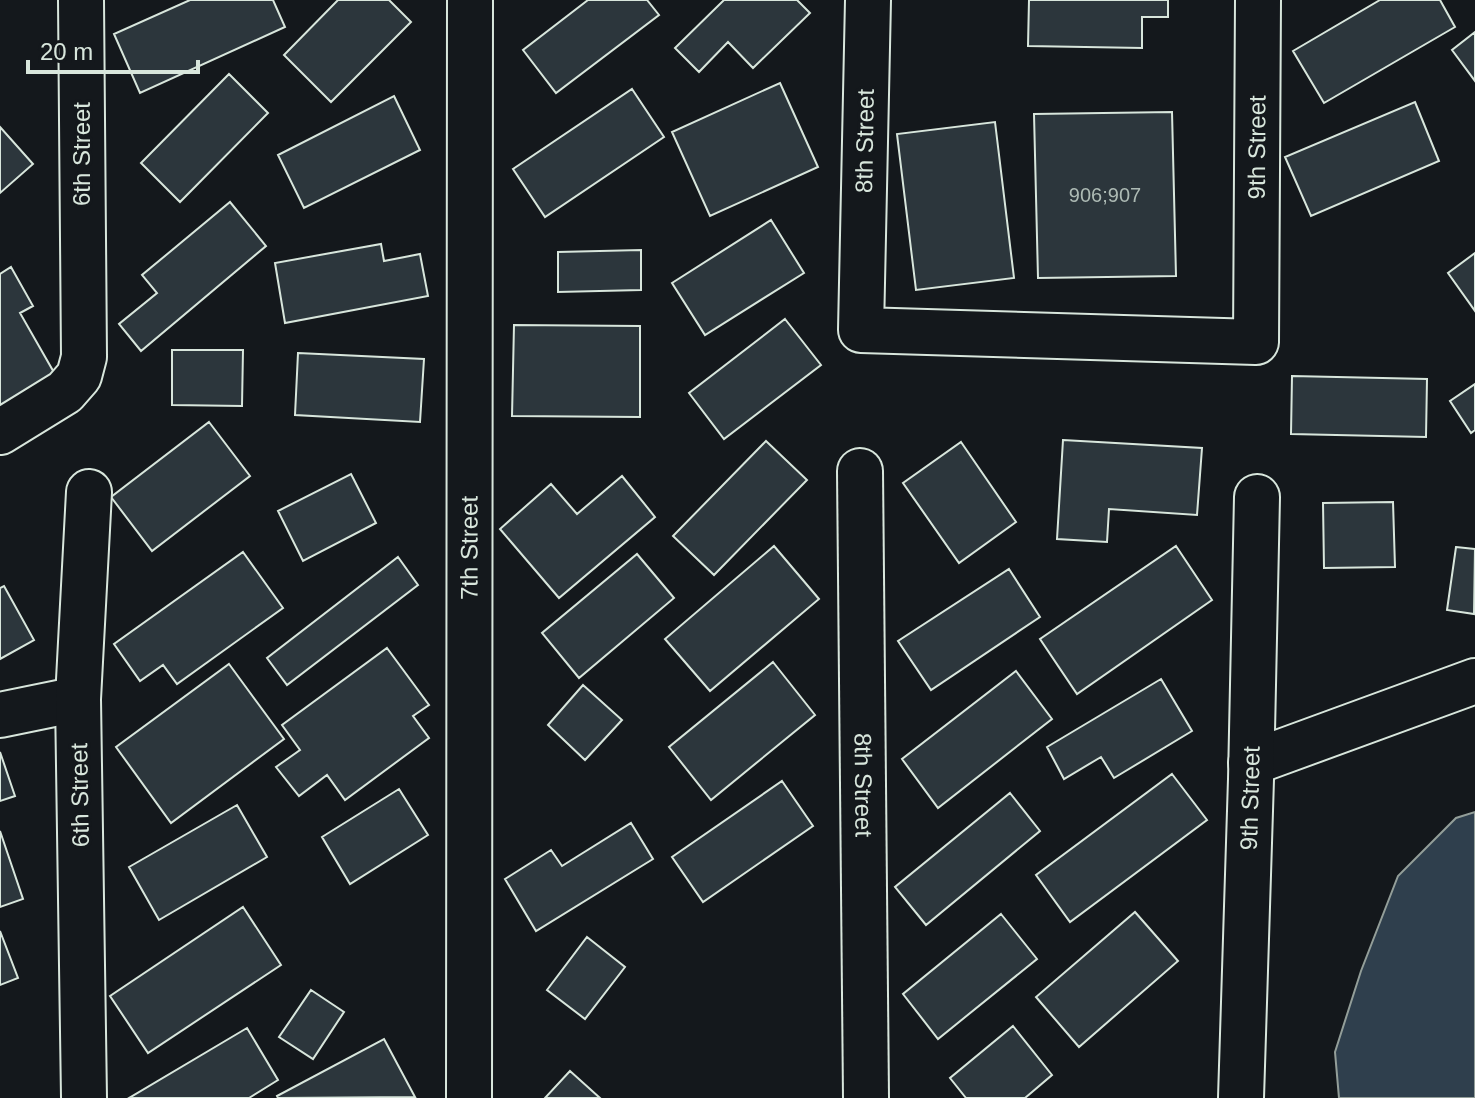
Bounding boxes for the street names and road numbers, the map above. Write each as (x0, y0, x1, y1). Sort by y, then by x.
street label: 8th Street (850, 88, 879, 193)
street label: 9th Street (1243, 95, 1270, 199)
street label: 6th Street (68, 102, 95, 206)
street label: 7th Street (455, 496, 483, 600)
street label: 8th Street (850, 733, 878, 838)
street label: 6th Street (65, 742, 94, 847)
street label: 9th Street (1235, 745, 1265, 851)

